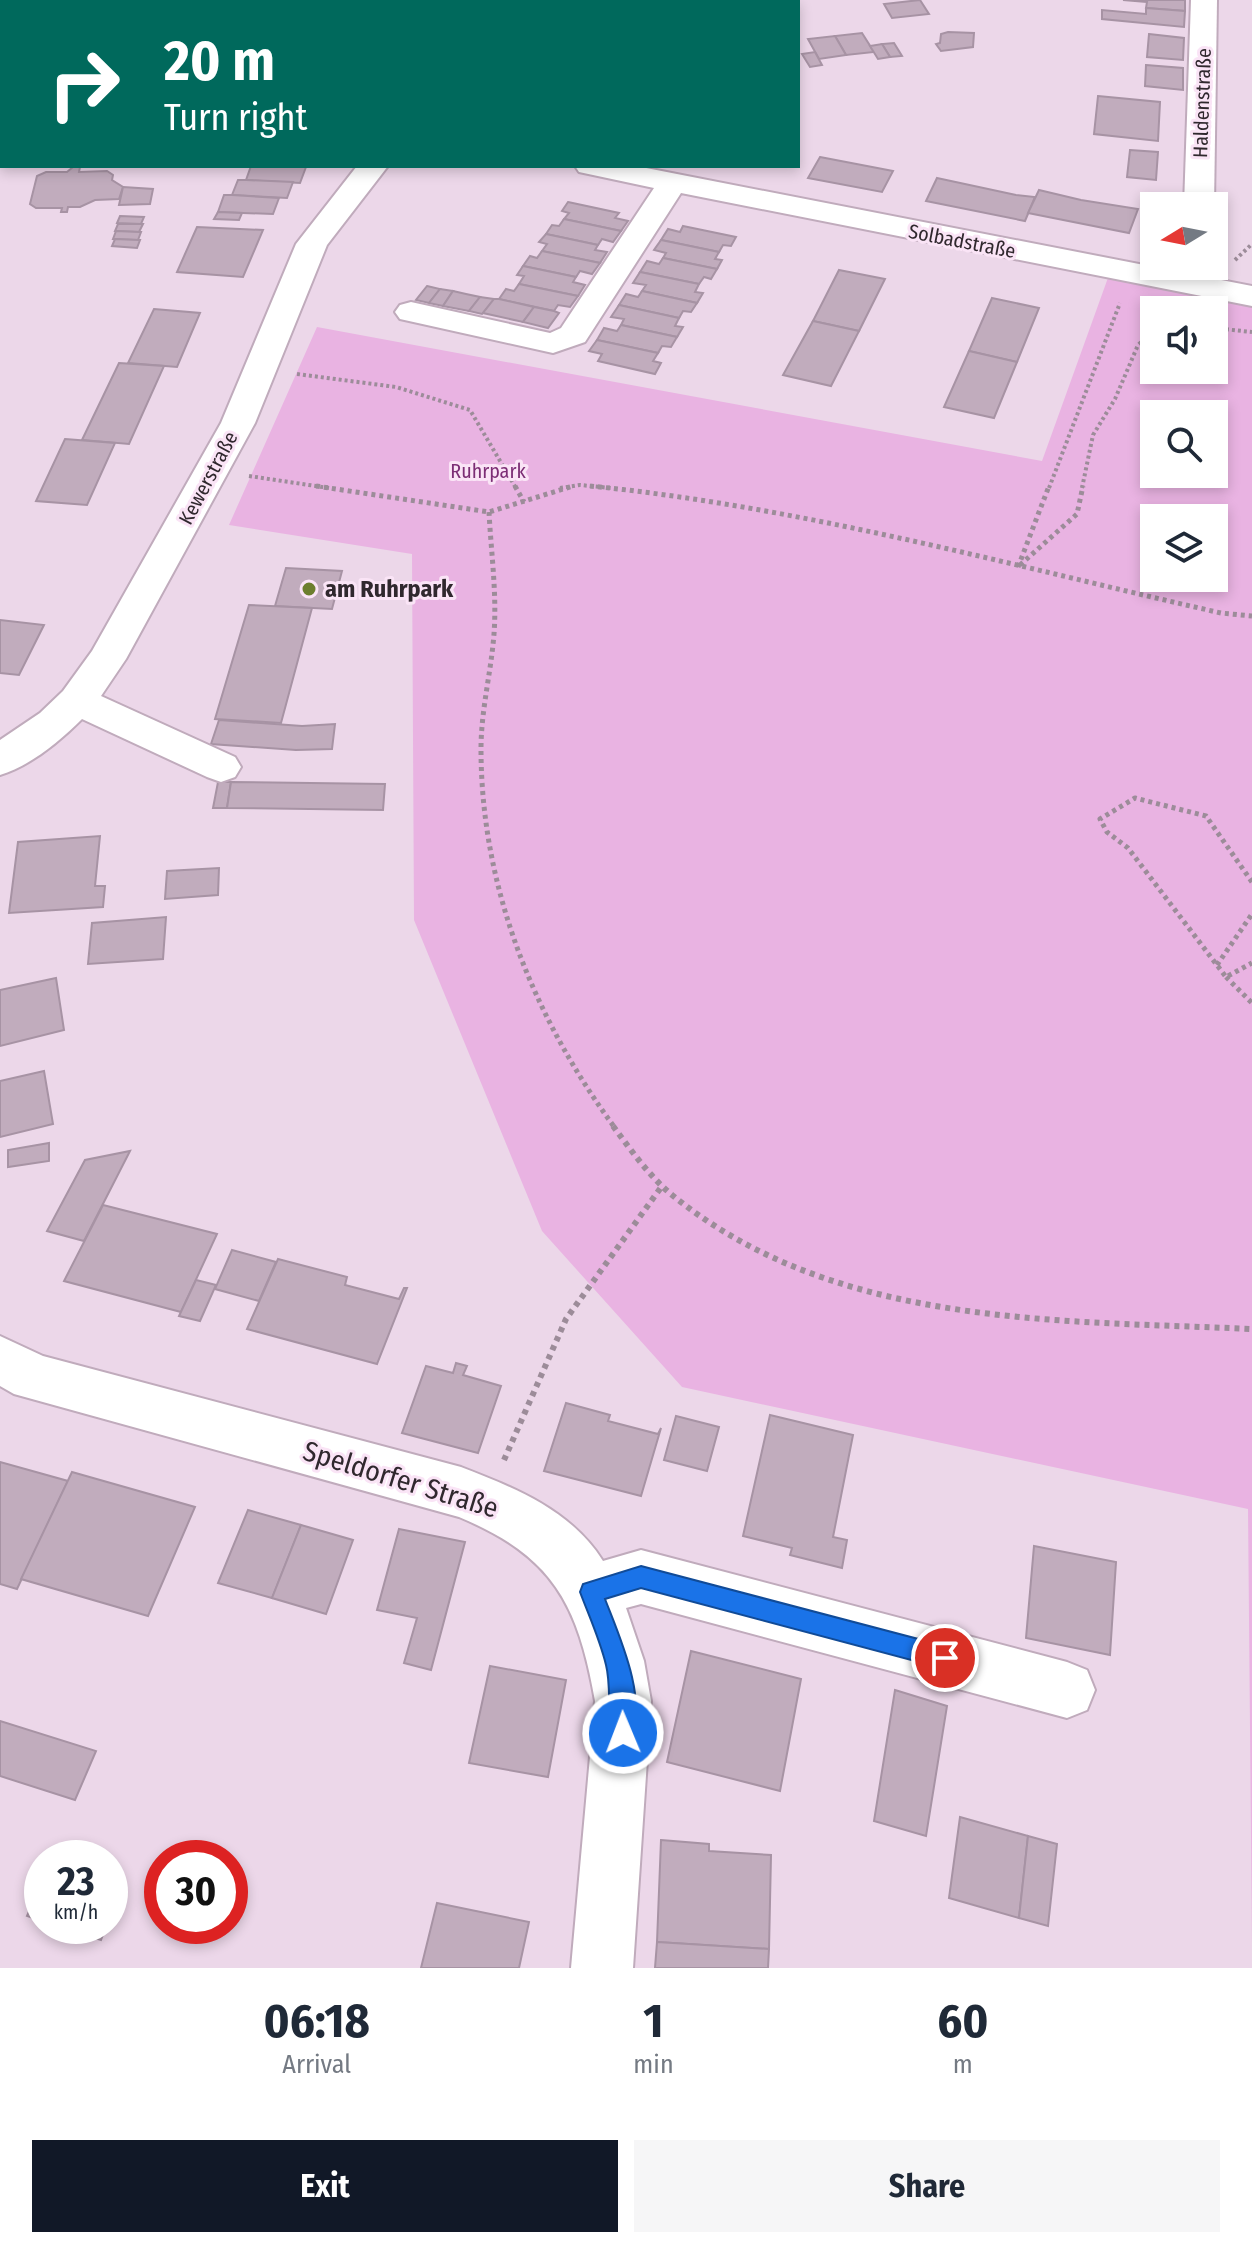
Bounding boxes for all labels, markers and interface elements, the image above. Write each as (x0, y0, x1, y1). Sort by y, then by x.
text: 20 m (164, 28, 275, 95)
icon: right (32, 32, 136, 136)
street label: Haldenstraße (1188, 48, 1216, 158)
text: Turn right (164, 96, 307, 140)
north arrow (1140, 192, 1228, 280)
map controls (1140, 192, 1228, 592)
street label: Solbadstraße (906, 219, 1018, 263)
button: sound (1140, 296, 1228, 384)
button: search (1140, 400, 1228, 488)
street label: Kewerstraße (174, 427, 242, 529)
park label: Ruhrpark (450, 459, 526, 483)
button: layers (1140, 504, 1228, 592)
place label: am Ruhrpark (325, 575, 454, 603)
marker: am Ruhrpark (300, 580, 318, 598)
street label: Speldorfer Straße (299, 1434, 502, 1525)
pin (911, 1624, 979, 1692)
icon: arrive (923, 1636, 967, 1680)
position arrow (581, 1691, 665, 1775)
speed limit sign: 30 (144, 1840, 248, 1944)
text: 23 (57, 1858, 95, 1906)
text: km/h (54, 1900, 98, 1924)
text: 06:18 (264, 1992, 370, 2050)
text: 1 (643, 1992, 664, 2050)
text: 60 (937, 1992, 988, 2050)
text: Arrival (282, 2049, 351, 2080)
text: min (633, 2049, 674, 2080)
text: m (953, 2049, 973, 2080)
button: Exit (32, 2140, 618, 2232)
button: Share (634, 2140, 1220, 2232)

